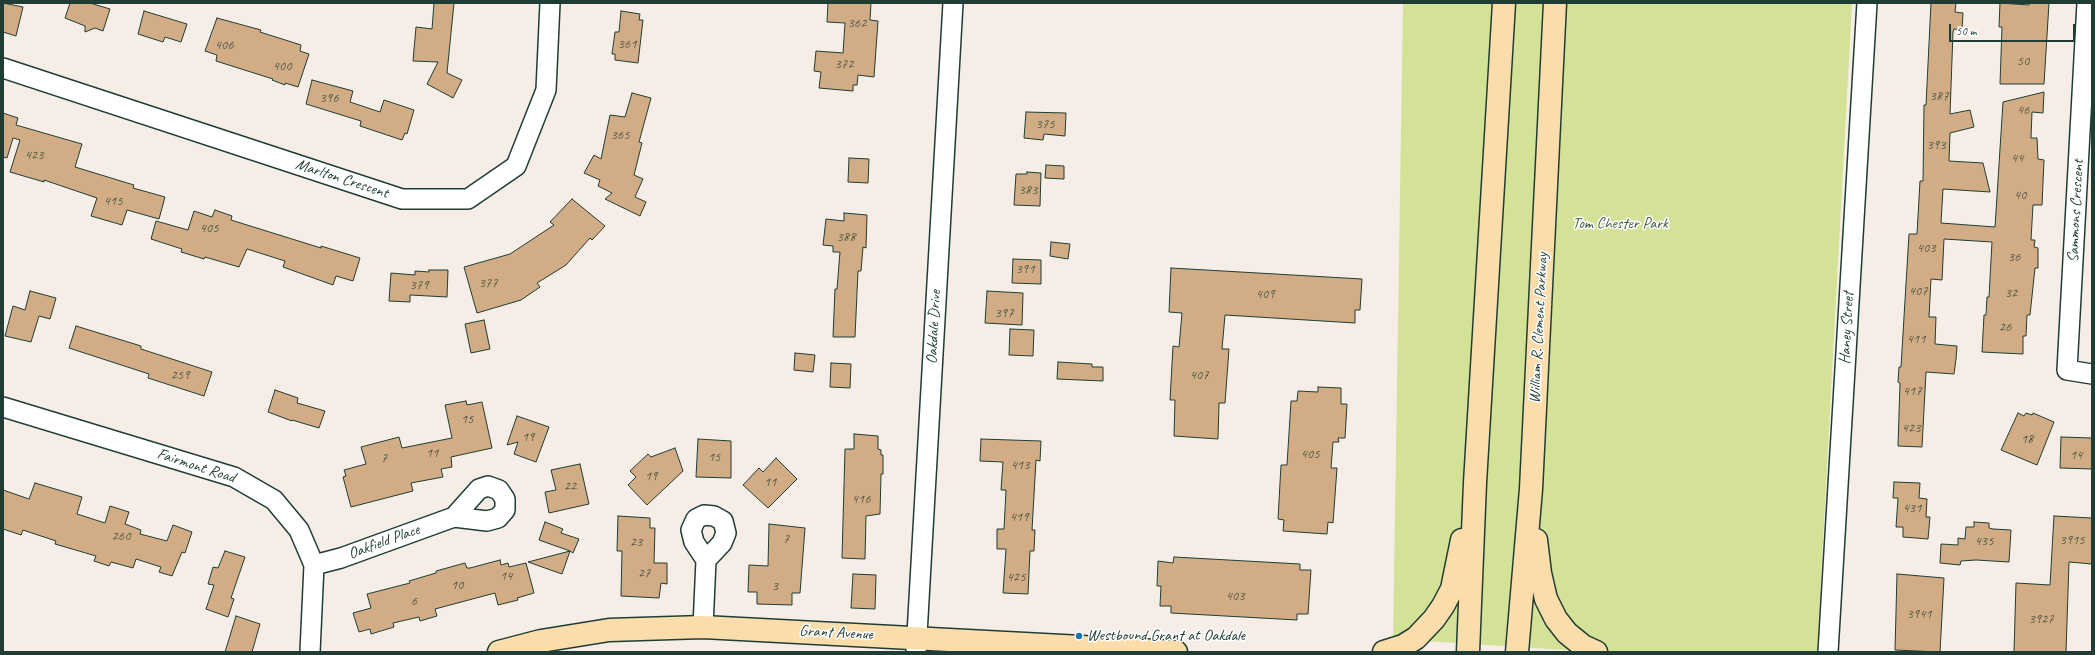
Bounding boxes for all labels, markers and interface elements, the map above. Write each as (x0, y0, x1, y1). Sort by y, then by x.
house number: 362 (848, 15, 866, 31)
scale bar (1951, 16, 2077, 42)
text: 50 m (1956, 23, 1976, 39)
house number: 361 (618, 36, 636, 52)
house number: 406 (215, 37, 233, 53)
house number: 50 (2017, 53, 2029, 69)
house number: 372 (835, 56, 853, 72)
house number: 400 (273, 58, 291, 74)
house number: 387 (1930, 88, 1948, 104)
house number: 396 (320, 90, 338, 106)
house number: 46 (2017, 102, 2029, 118)
house number: 375 (1036, 116, 1054, 132)
house number: 365 (611, 127, 629, 143)
house number: 393 (1927, 137, 1945, 153)
house number: 423 (25, 147, 43, 163)
house number: 44 (2011, 150, 2023, 166)
street label: Marlton Crescent (293, 155, 391, 203)
street label: Sammons Crescent (2064, 159, 2088, 263)
house number: 383 (1019, 182, 1037, 198)
house number: 40 (2014, 187, 2026, 203)
house number: 415 (104, 193, 122, 209)
park label: Tom Chester Park (1572, 214, 1668, 234)
house number: 405 (200, 220, 218, 236)
house number: 388 (837, 229, 855, 245)
house number: 403 (1917, 240, 1935, 256)
house number: 36 (2008, 249, 2020, 265)
street label: William R. Clement Parkway (1525, 252, 1553, 404)
house number: 391 (1016, 261, 1034, 277)
house number: 377 (479, 275, 497, 291)
house number: 379 (410, 277, 428, 293)
house number: 407 (1909, 283, 1927, 299)
house number: 32 (2005, 285, 2017, 301)
house number: 409 (1256, 286, 1274, 302)
street label: Oakdale Drive (922, 290, 946, 364)
street label: Haney Street (1836, 291, 1858, 365)
house number: 397 (995, 305, 1013, 321)
house number: 26 (1999, 319, 2011, 335)
house number: 411 (1907, 331, 1925, 347)
house number: 259 (171, 367, 189, 383)
house number: 407 (1190, 367, 1208, 383)
house number: 417 (1903, 383, 1921, 399)
house number: 15 (461, 411, 473, 427)
house number: 423 (1902, 420, 1920, 436)
house number: 19 (522, 429, 534, 445)
house number: 18 (2021, 431, 2033, 447)
street label: Fairmont Road (154, 444, 238, 488)
house number: 11 (426, 445, 438, 461)
house number: 405 (1301, 446, 1319, 462)
house number: 14 (2070, 447, 2082, 463)
house number: 15 (708, 449, 720, 465)
house number: 7 (381, 450, 387, 466)
house number: 413 (1011, 457, 1029, 473)
house number: 19 (645, 468, 657, 484)
house number: 11 (764, 474, 776, 490)
house number: 22 (564, 478, 576, 494)
house number: 416 (852, 491, 870, 507)
house number: 431 (1903, 500, 1921, 516)
house number: 419 (1010, 509, 1028, 525)
street label: Oakfield Place (346, 520, 422, 564)
house number: 260 (112, 528, 130, 544)
house number: 7 (783, 531, 789, 547)
house number: 3915 (2059, 532, 2085, 548)
house number: 435 (1975, 533, 1993, 549)
house number: 23 (630, 534, 642, 550)
house number: 27 (638, 565, 650, 581)
house number: 14 (500, 568, 512, 584)
house number: 425 (1007, 569, 1025, 585)
house number: 10 (451, 577, 463, 593)
house number: 3 (772, 578, 778, 594)
house number: 403 (1226, 588, 1244, 604)
house number: 6 (411, 593, 417, 609)
house number: 3941 (1906, 606, 1932, 622)
house number: 3927 (2028, 611, 2054, 627)
street label: Grant Avenue (799, 621, 873, 645)
place label: Westbound Grant at Oakdale (1087, 626, 1245, 646)
marker: Westbound Grant at Oakdale (1074, 631, 1084, 641)

